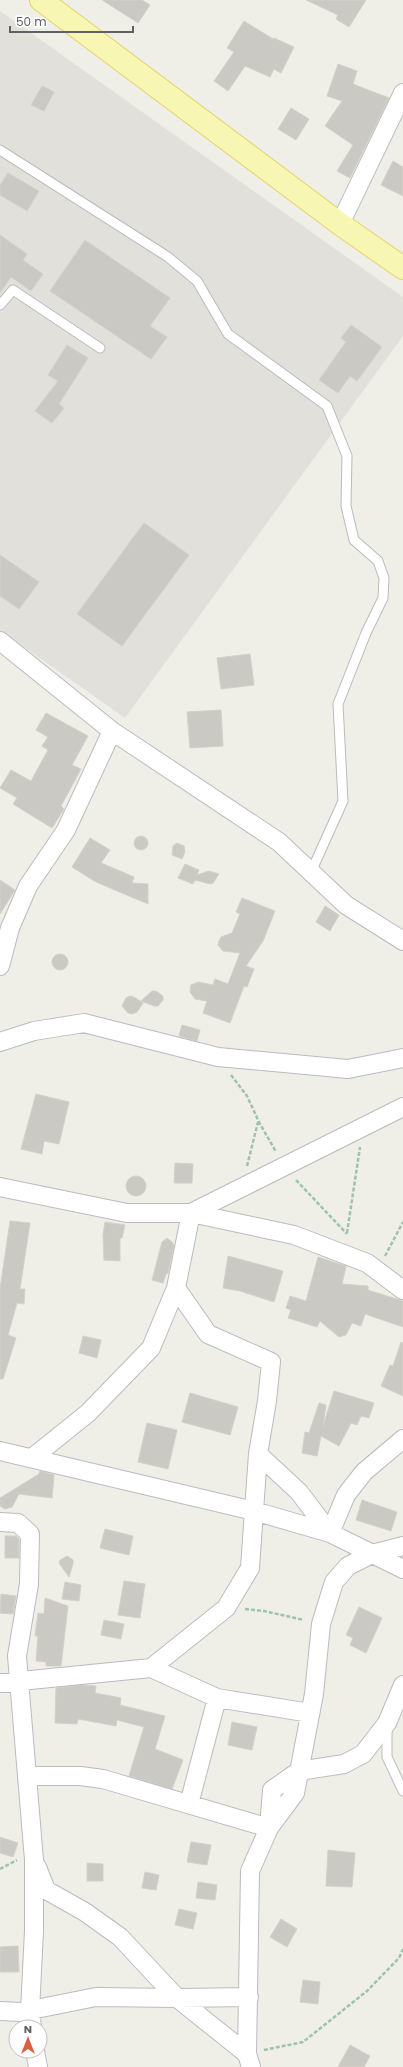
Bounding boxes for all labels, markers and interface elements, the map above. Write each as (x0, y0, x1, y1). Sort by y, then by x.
scale bar (10, 8, 133, 34)
text: 50 m (16, 13, 47, 30)
north arrow (8, 2019, 48, 2059)
text: N (24, 2021, 32, 2037)

